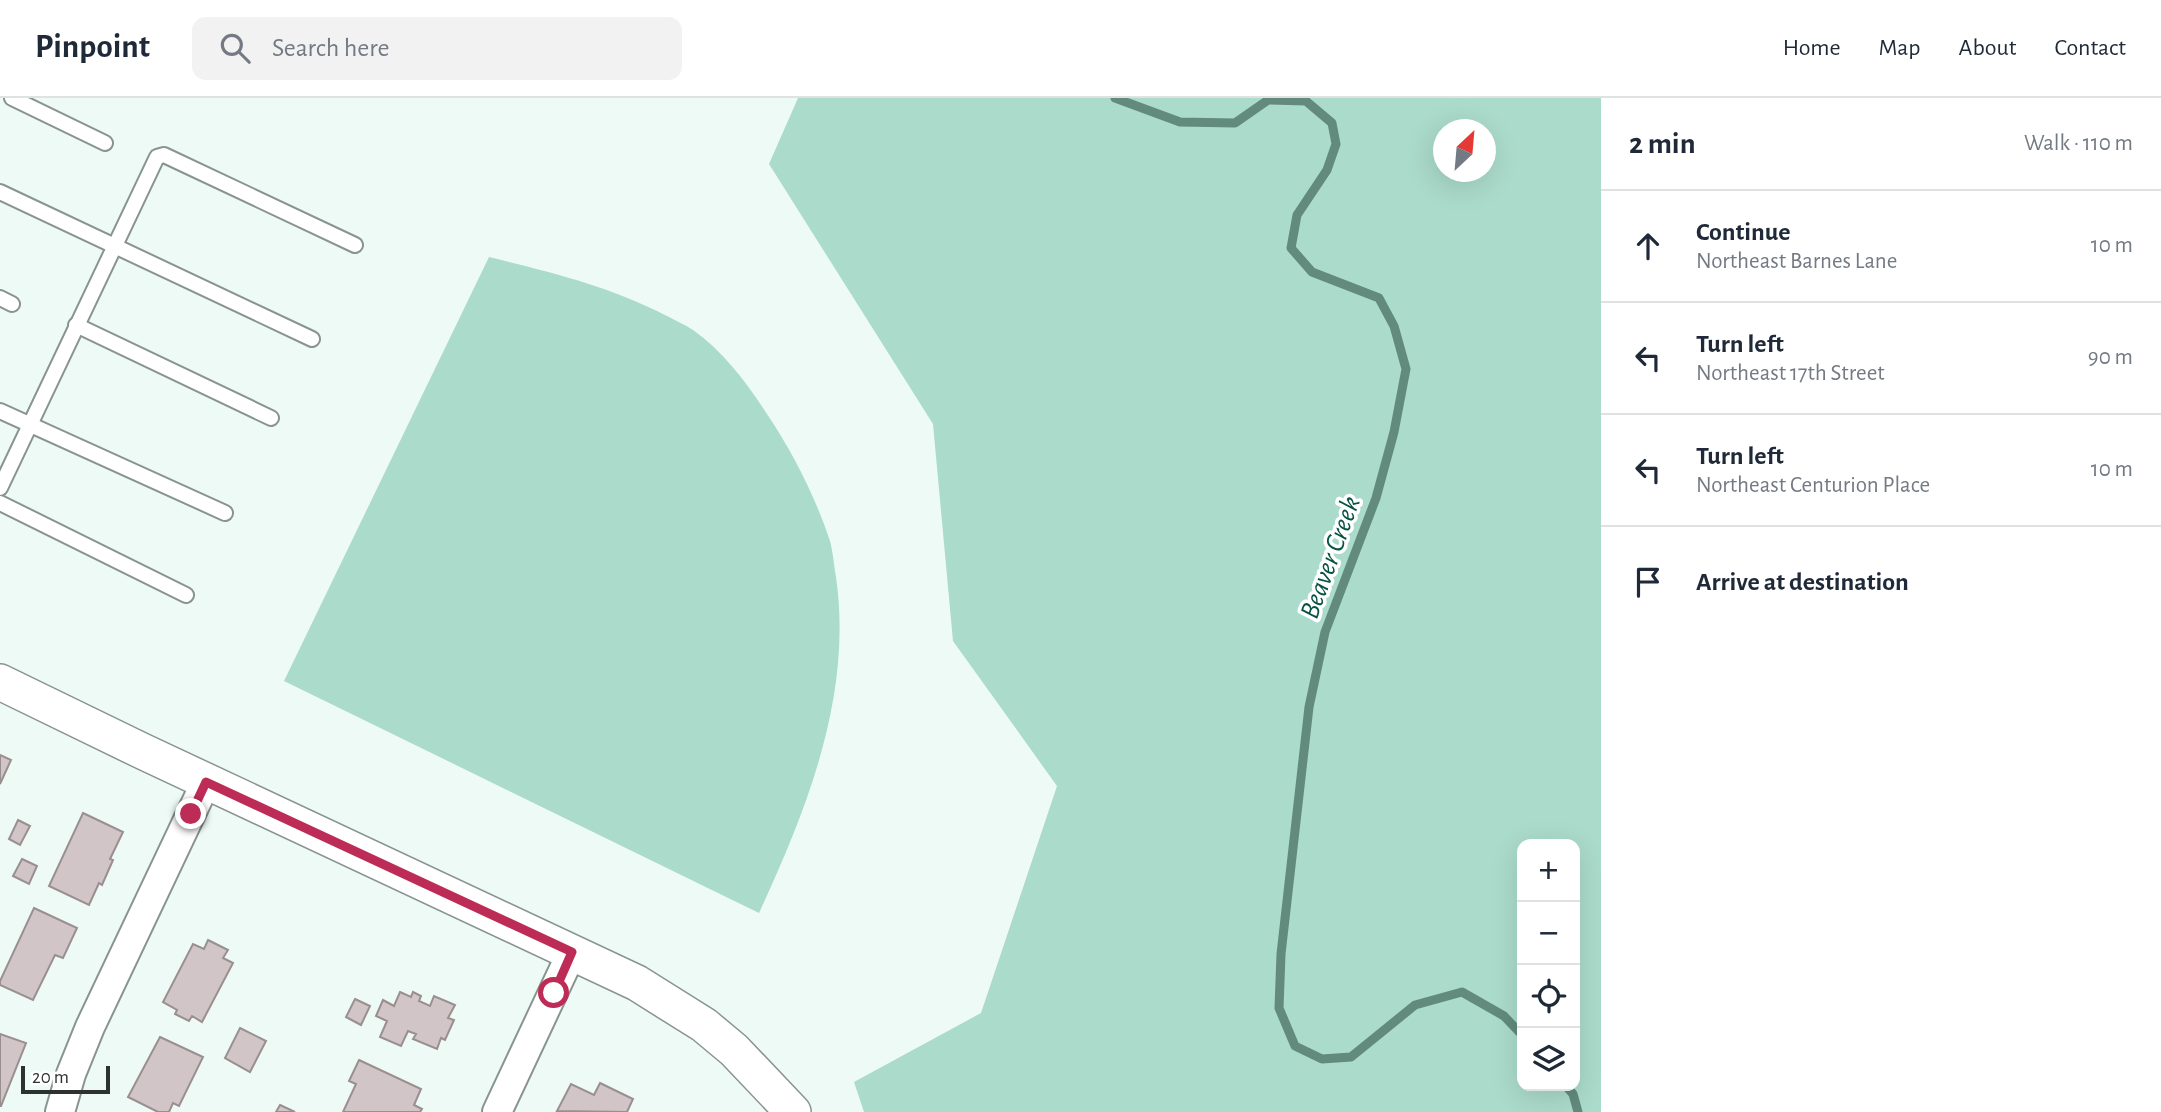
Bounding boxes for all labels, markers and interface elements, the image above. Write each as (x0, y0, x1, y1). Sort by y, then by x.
search box (192, 17, 682, 80)
icon: search (216, 29, 254, 67)
text: Pinpoint (35, 31, 150, 64)
text: Search here (272, 35, 390, 61)
text: Home (1783, 36, 1841, 60)
text: Map (1879, 36, 1921, 60)
text: About (1959, 36, 2016, 60)
text: Contact (2054, 36, 2126, 60)
north arrow (1433, 119, 1496, 182)
text: 2 min (1629, 129, 1696, 159)
text: Walk · 110 m (2024, 132, 2133, 155)
text: Continue (1696, 219, 1791, 245)
icon: ahead (1629, 227, 1667, 265)
text: 10 m (2091, 234, 2133, 257)
text: Northeast Barnes Lane (1696, 250, 1897, 273)
text: Turn left (1696, 331, 1784, 357)
icon: left (1629, 339, 1667, 377)
text: 90 m (2088, 346, 2133, 369)
text: Northeast 17th Street (1696, 362, 1885, 385)
text: Turn left (1696, 443, 1784, 469)
icon: left (1629, 451, 1667, 489)
text: 10 m (2091, 458, 2133, 481)
text: Northeast Centurion Place (1696, 474, 1930, 497)
water label: Beaver Creek (1296, 493, 1366, 623)
icon: arrive (1629, 563, 1667, 601)
text: Arrive at destination (1696, 569, 1909, 595)
route end (175, 798, 206, 829)
map controls (1517, 839, 1580, 1091)
button: + (1517, 839, 1580, 902)
button: − (1517, 902, 1580, 965)
button: locate (1517, 965, 1580, 1028)
route start (538, 977, 569, 1008)
button: layers (1517, 1028, 1580, 1091)
scale bar (21, 1063, 110, 1095)
text: 20 m (32, 1068, 69, 1087)

